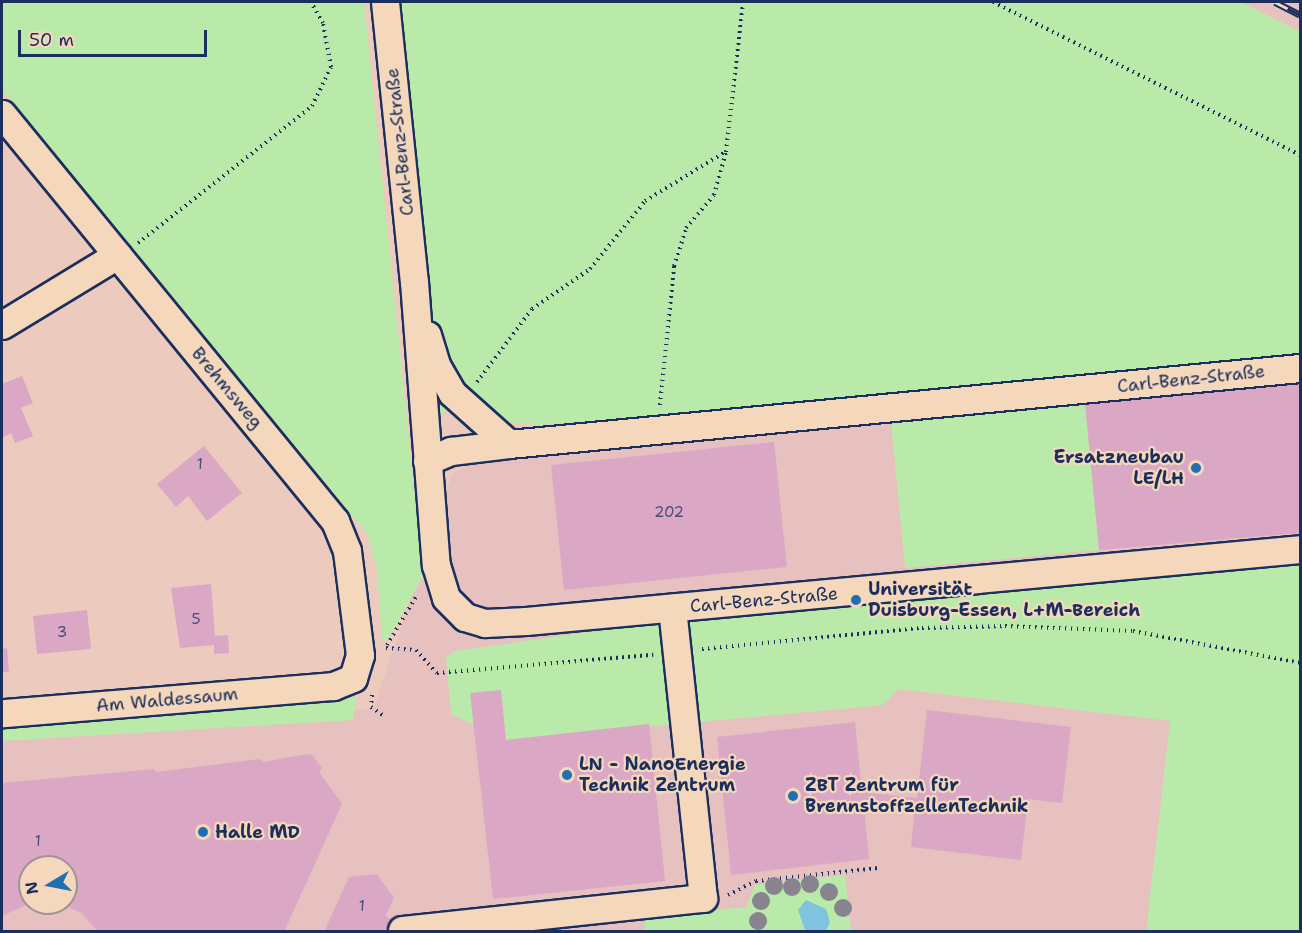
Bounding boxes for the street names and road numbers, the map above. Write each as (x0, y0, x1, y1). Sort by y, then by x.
street label: Carl-Benz-Straße (382, 67, 418, 217)
street label: Brehmsweg (187, 343, 267, 433)
street label: Carl-Benz-Straße (1116, 361, 1266, 397)
street label: Carl-Benz-Straße (689, 583, 839, 617)
street label: Am Waldessaum (95, 683, 239, 717)

